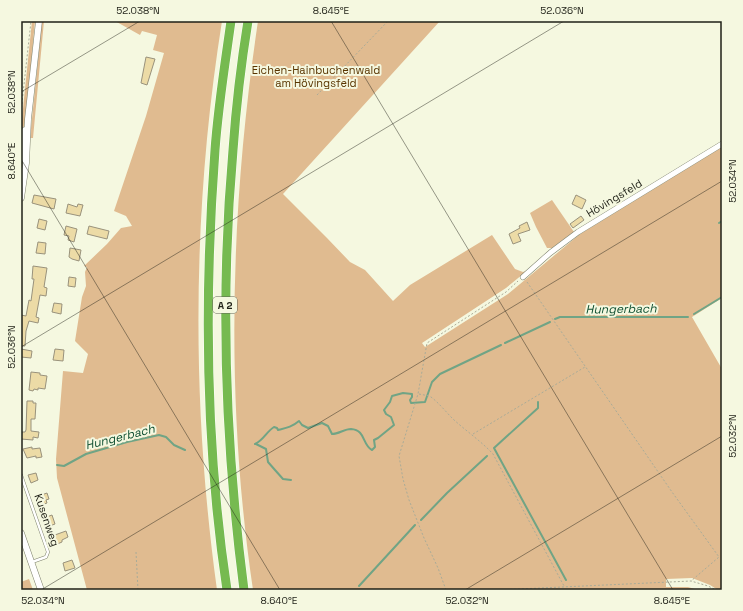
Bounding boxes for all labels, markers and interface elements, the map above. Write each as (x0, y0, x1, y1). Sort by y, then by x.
text: 52.038°N (116, 4, 160, 17)
text: 8.645°E (313, 4, 350, 17)
text: 52.036°N (540, 4, 584, 17)
park label: Eichen-Hainbuchenwald am Hövingsfeld (252, 63, 380, 90)
text: 52.038°N (5, 70, 18, 114)
text: 8.640°E (5, 142, 18, 179)
text: 52.034°N (726, 159, 739, 203)
street label: Hövingsfeld (583, 176, 645, 220)
road number: A 2 (213, 297, 237, 313)
water label: Hungerbach (585, 300, 657, 318)
text: 52.036°N (5, 325, 18, 369)
text: 52.032°N (726, 414, 739, 458)
water label: Hungerbach (84, 421, 157, 453)
street label: Kusenweg (31, 492, 63, 548)
text: 52.034°N (21, 594, 65, 607)
text: 8.640°E (261, 594, 298, 607)
text: 52.032°N (445, 594, 489, 607)
text: 8.645°E (654, 594, 691, 607)

